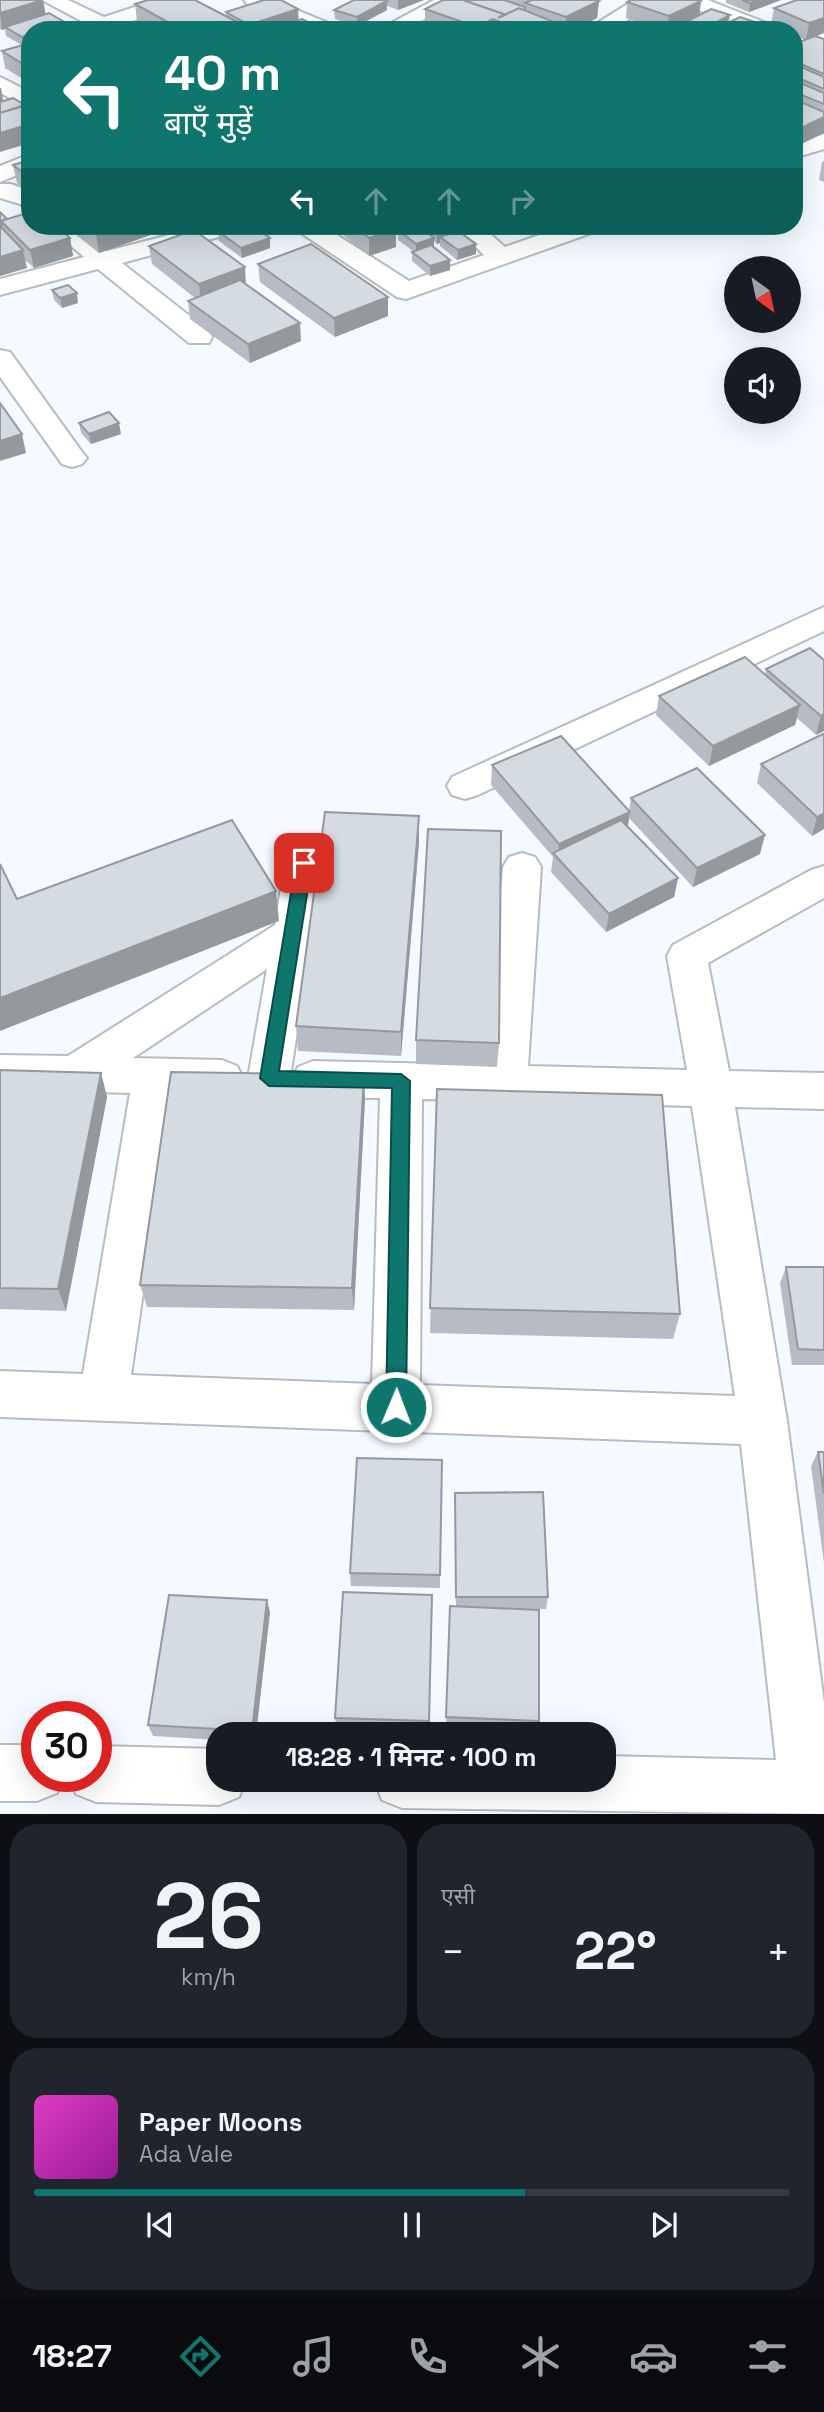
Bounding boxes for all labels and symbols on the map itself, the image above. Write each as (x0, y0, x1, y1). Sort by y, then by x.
north arrow (724, 256, 802, 332)
pin (274, 833, 334, 893)
position arrow (359, 1370, 433, 1444)
speed limit sign: 30 (21, 1701, 112, 1792)

